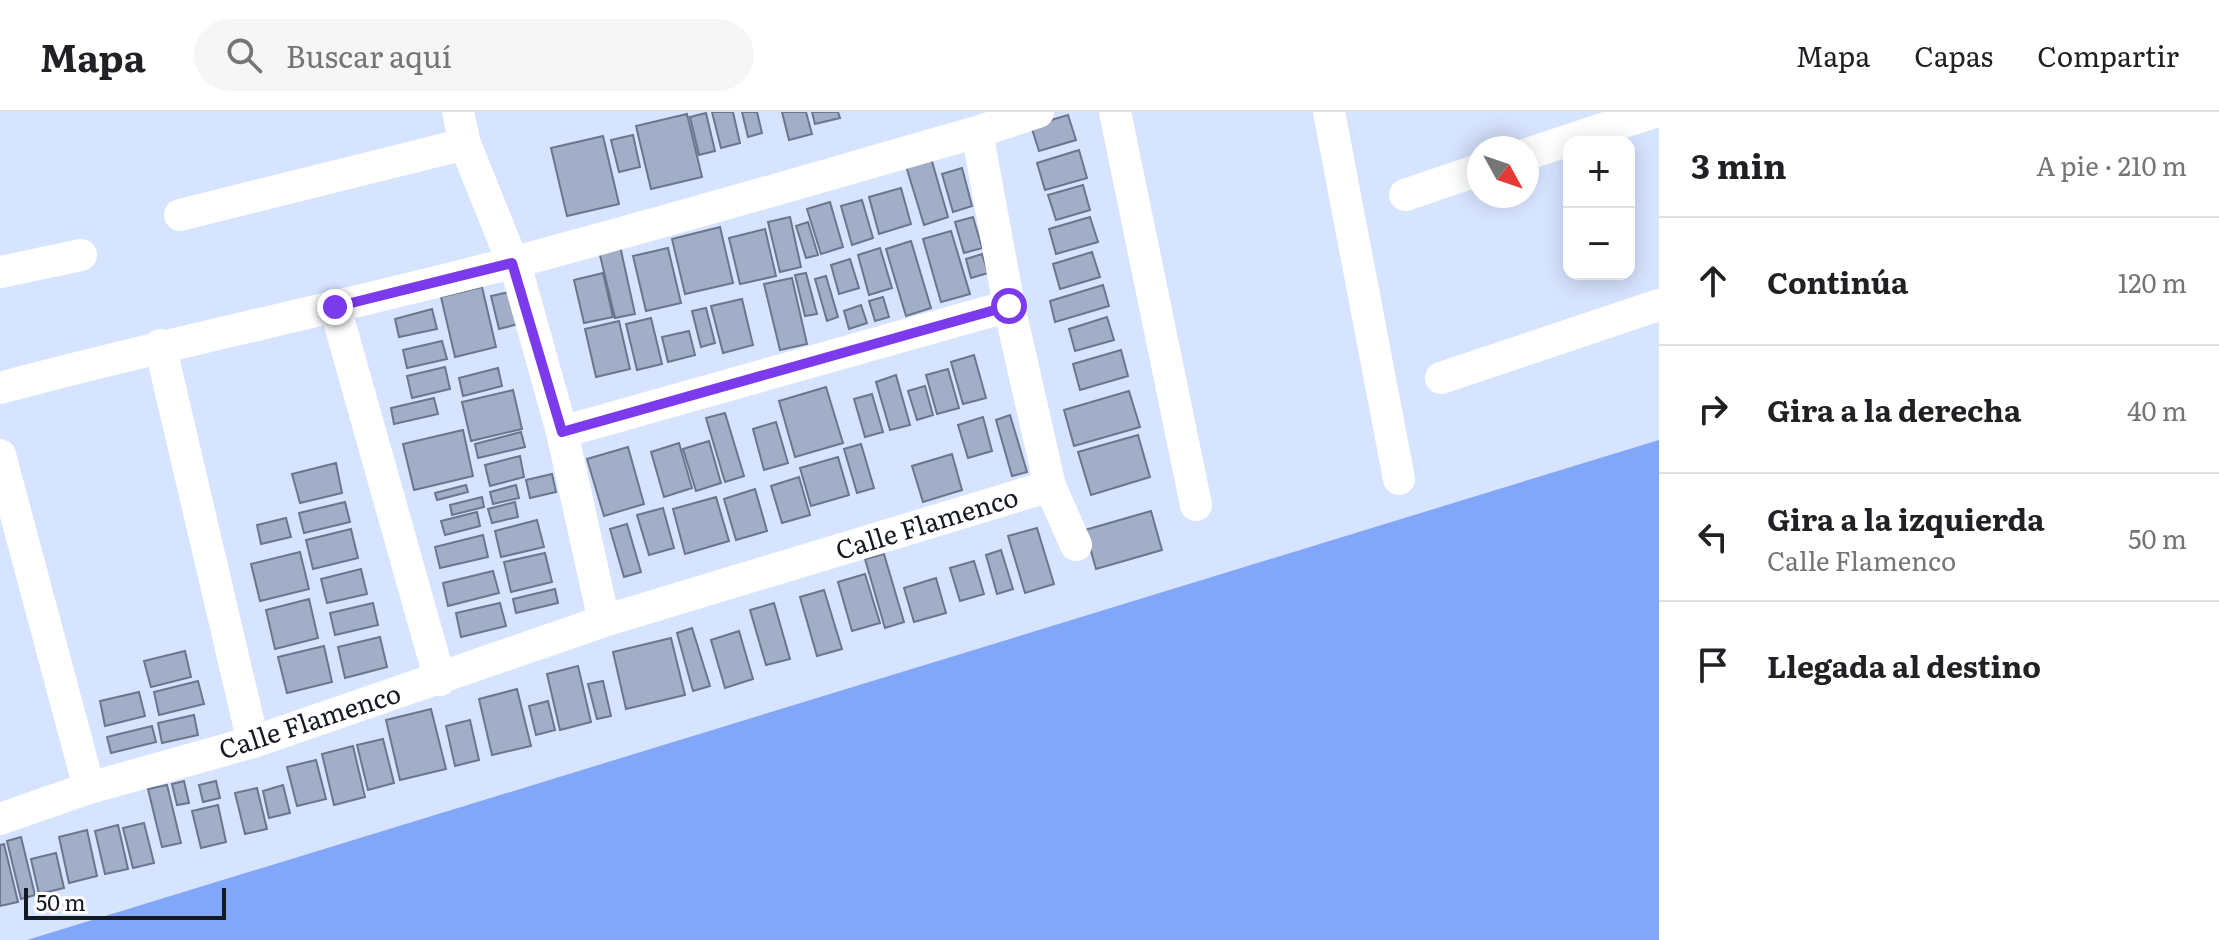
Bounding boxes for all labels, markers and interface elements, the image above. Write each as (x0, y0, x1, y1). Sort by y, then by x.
search box (194, 19, 754, 91)
text: Mapa (40, 27, 146, 84)
icon: search (222, 33, 266, 77)
text: Buscar aquí (286, 33, 452, 77)
text: Mapa (1796, 34, 1870, 76)
text: Capas (1914, 34, 1993, 76)
text: Compartir (2037, 34, 2179, 76)
north arrow (1467, 136, 1539, 208)
map controls (1563, 136, 1635, 280)
button: + (1563, 136, 1635, 208)
text: 3 min (1691, 139, 1787, 189)
text: A pie · 210 m (2036, 145, 2187, 184)
button: − (1563, 208, 1635, 280)
icon: ahead (1691, 259, 1735, 303)
text: Continúa (1767, 259, 1908, 303)
text: 120 m (2118, 262, 2187, 301)
route start (991, 288, 1027, 324)
route end (317, 289, 353, 325)
icon: right (1691, 387, 1735, 431)
text: Gira a la derecha (1767, 387, 2021, 431)
text: 40 m (2127, 390, 2187, 429)
street label: Calle Flamenco (830, 475, 1022, 568)
text: Gira a la izquierda (1767, 496, 2045, 540)
icon: left (1691, 515, 1735, 559)
text: 50 m (2128, 518, 2187, 557)
text: Calle Flamenco (1767, 540, 1956, 579)
icon: arrive (1691, 643, 1735, 687)
text: Llegada al destino (1767, 643, 2041, 687)
street label: Calle Flamenco (213, 672, 405, 767)
scale bar (24, 884, 226, 920)
text: 50 m (36, 885, 86, 918)

